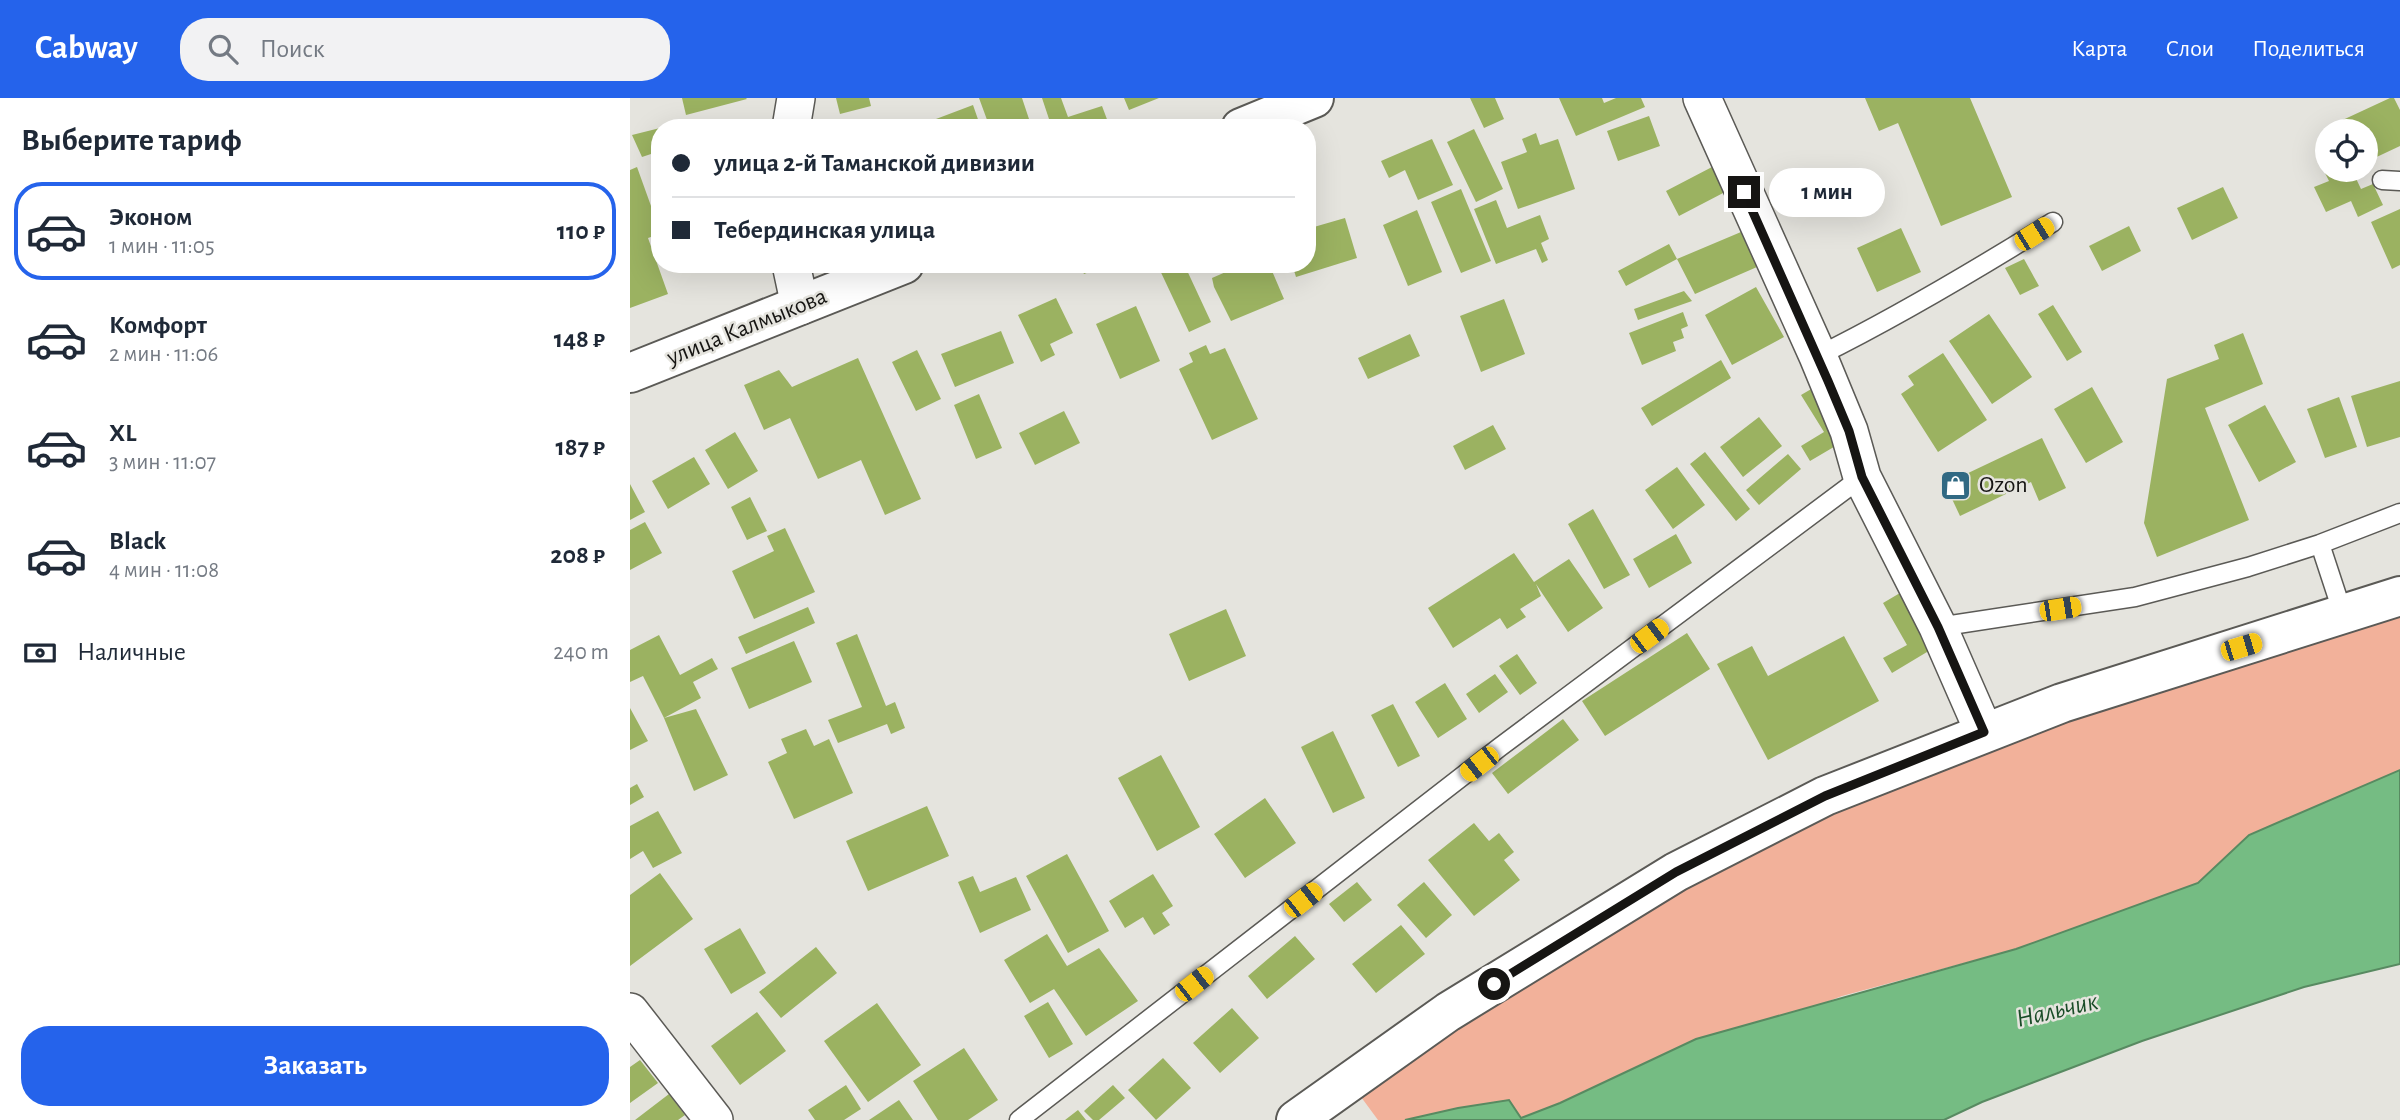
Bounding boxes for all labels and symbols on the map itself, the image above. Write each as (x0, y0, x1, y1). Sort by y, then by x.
callout: 1 мин (1768, 168, 1884, 217)
route end (1728, 176, 1760, 208)
car (2011, 214, 2058, 254)
street label: улица Калмыкова (663, 284, 830, 370)
shop icon: Ozon (1939, 468, 1973, 502)
place label: Ozon (1979, 473, 2028, 497)
car (2038, 595, 2083, 623)
car (1626, 615, 1673, 657)
car (2218, 631, 2265, 663)
car (1456, 743, 1503, 785)
car (1280, 879, 1327, 921)
car (1171, 963, 1218, 1005)
route start (1478, 968, 1510, 1000)
water label: Нальчик (2014, 988, 2100, 1032)

